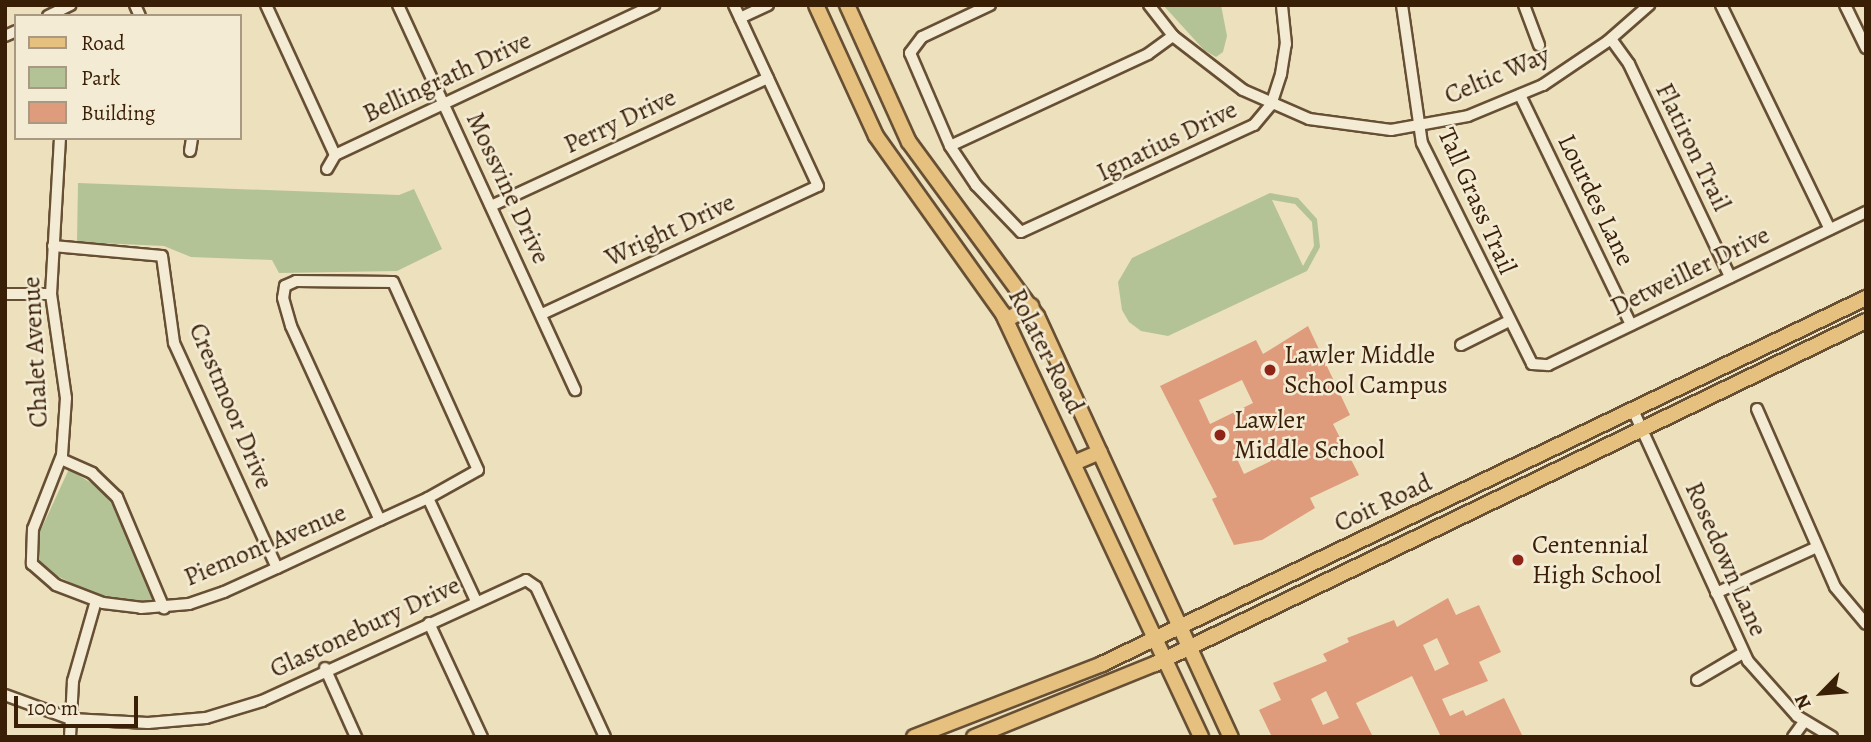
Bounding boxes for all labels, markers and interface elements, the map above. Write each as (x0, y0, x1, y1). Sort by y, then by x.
legend (14, 14, 242, 140)
street label: Bellingrath Drive (358, 24, 536, 130)
text: Road (81, 29, 125, 57)
street label: Celtic Way (1440, 39, 1554, 111)
text: Park (81, 64, 120, 92)
street label: Flatiron Trail (1649, 78, 1737, 216)
street label: Perry Drive (559, 81, 681, 161)
street label: Ignatius Drive (1092, 94, 1242, 188)
text: Building (81, 99, 155, 127)
street label: Mossvine Drive (459, 107, 557, 269)
street label: Tall Grass Trail (1431, 123, 1523, 279)
street label: Lourdes Lane (1551, 129, 1641, 271)
street label: Wright Drive (600, 186, 740, 274)
street label: Detweiller Drive (1605, 219, 1775, 323)
street label: Chalet Avenue (15, 276, 55, 428)
street label: Rolater Road (1001, 283, 1091, 419)
street label: Crestmoor Drive (182, 318, 280, 494)
place label: Lawler Middle School Campus (1284, 339, 1448, 400)
marker: Lawler Middle School Campus (1262, 362, 1278, 378)
place label: Lawler Middle School (1234, 404, 1385, 466)
marker: Lawler Middle School (1212, 427, 1228, 443)
street label: Coit Road (1329, 467, 1437, 539)
street label: Rosedown Lane (1678, 477, 1774, 641)
street label: Piemont Avenue (179, 497, 351, 593)
place label: Centennial High School (1532, 529, 1661, 590)
marker: Centennial High School (1510, 552, 1526, 568)
street label: Glastonebury Drive (265, 569, 465, 685)
north arrow (1787, 658, 1857, 728)
scale bar (18, 682, 142, 726)
text: N (1788, 690, 1818, 714)
text: 100 m (27, 694, 78, 722)

